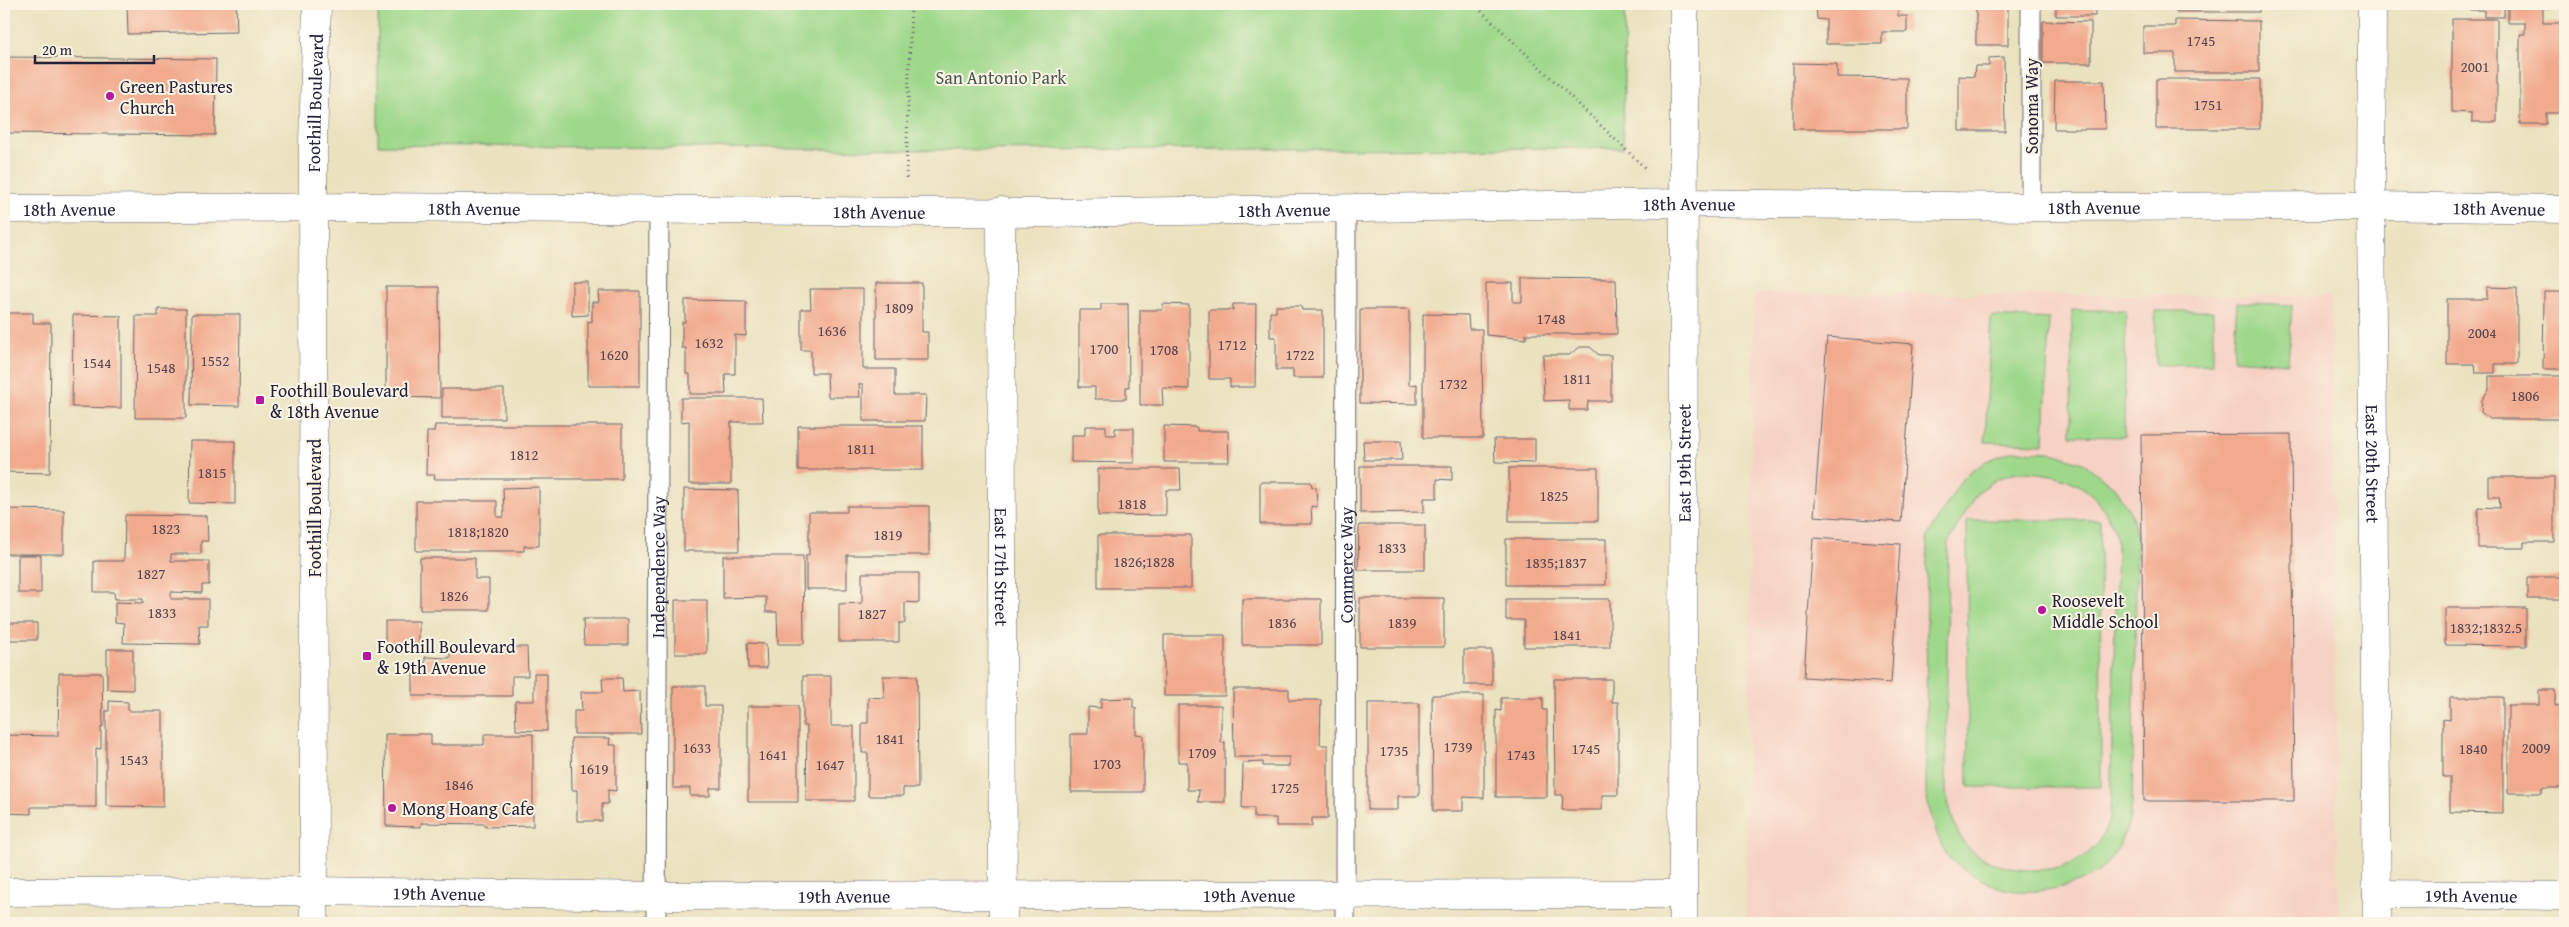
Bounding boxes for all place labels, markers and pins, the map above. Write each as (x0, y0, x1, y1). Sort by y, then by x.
place label: Green Pastures Church (120, 73, 233, 121)
marker: Green Pastures Church (104, 90, 116, 102)
place label: Foothill Boulevard & 18th Avenue (270, 377, 409, 425)
marker: Foothill Boulevard & 18th Avenue (254, 394, 266, 406)
place label: Roosevelt Middle School (2052, 587, 2159, 635)
marker: Roosevelt Middle School (2036, 604, 2048, 616)
place label: Foothill Boulevard & 19th Avenue (377, 633, 516, 681)
marker: Foothill Boulevard & 19th Avenue (361, 650, 373, 662)
place label: Mong Hoang Cafe (402, 795, 534, 822)
marker: Mong Hoang Cafe (386, 802, 398, 814)

